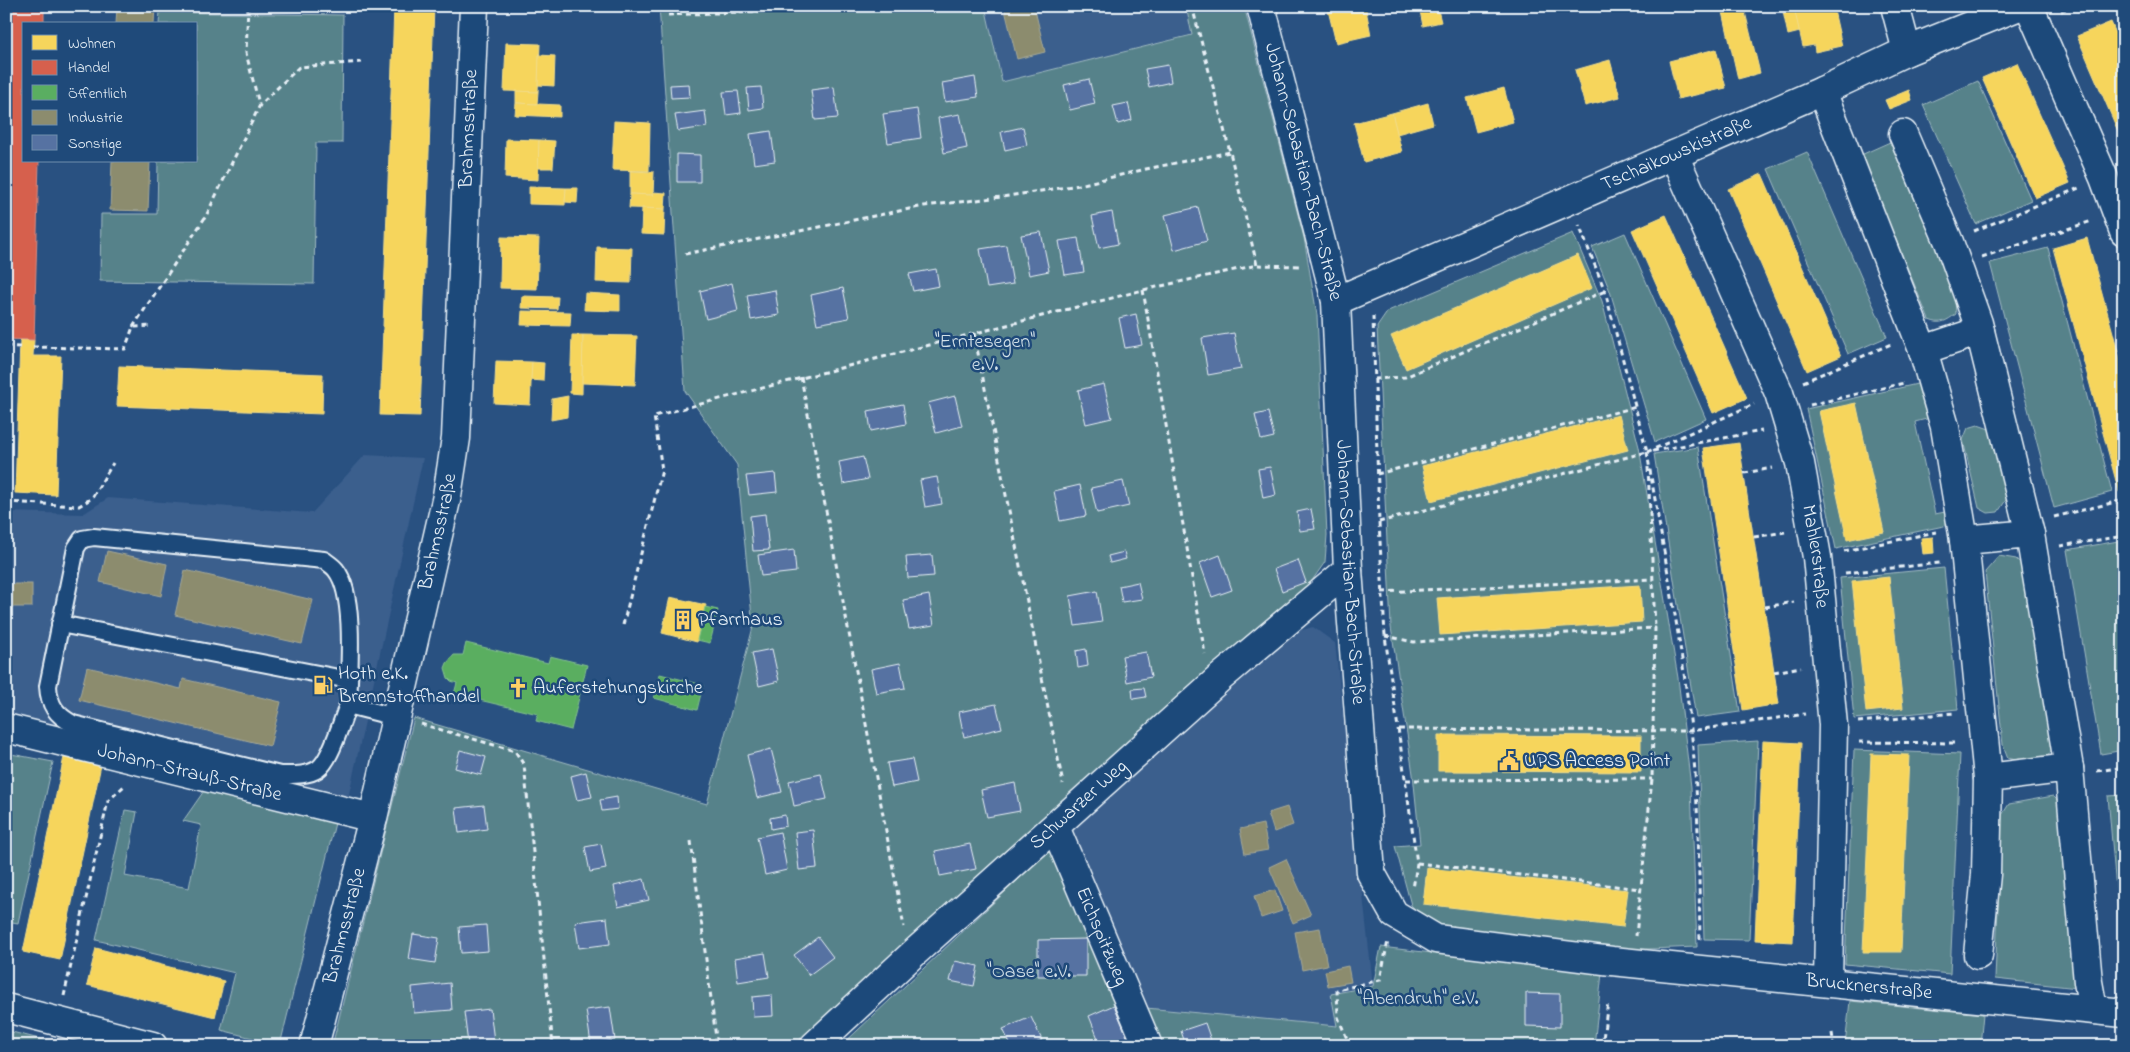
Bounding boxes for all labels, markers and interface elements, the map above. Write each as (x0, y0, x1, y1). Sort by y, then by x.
legend (22, 22, 198, 162)
text: Wohnen (68, 33, 116, 55)
street label: Johann-Sebastian-Bach-Straße (1256, 40, 1350, 304)
text: Handel (68, 57, 110, 79)
street label: Brahmsstraße (452, 69, 486, 190)
text: Öffentlich (68, 83, 127, 105)
text: Industrie (68, 107, 123, 129)
street label: Tschaikowskistraße (1597, 108, 1757, 199)
text: Sonstige (68, 133, 122, 156)
park label: "Erntesegen" e.V. (935, 328, 1035, 380)
street label: Johann-Sebastian-Bach-Straße (1328, 439, 1373, 706)
street label: Brahmsstraße (411, 471, 465, 594)
street label: Mahlerstraße (1793, 502, 1836, 610)
place label: Pfarrhaus (698, 606, 783, 635)
building icon: Pfarrhaus (672, 609, 694, 631)
place label: Hoth e.K. Brennstoffhandel (337, 660, 480, 712)
fuel station icon: Hoth e.K. Brennstoffhandel (312, 674, 334, 696)
place label: Auferstehungskirche (533, 674, 703, 704)
church icon: Auferstehungskirche (507, 677, 529, 699)
street label: Johann-Strauß-Straße (94, 736, 285, 810)
place label: UPS Access Point (1524, 747, 1670, 776)
public building icon: UPS Access Point (1498, 750, 1520, 772)
street label: Schwarzer Weg (1023, 753, 1135, 857)
street label: Brahmsstraße (316, 865, 374, 988)
street label: Eichspitzweg (1068, 883, 1135, 991)
park label: "Oase" e.V. (987, 958, 1071, 987)
street label: Brucknerstraße (1803, 966, 1934, 1008)
park label: "Abendruh" e.V. (1358, 985, 1478, 1014)

